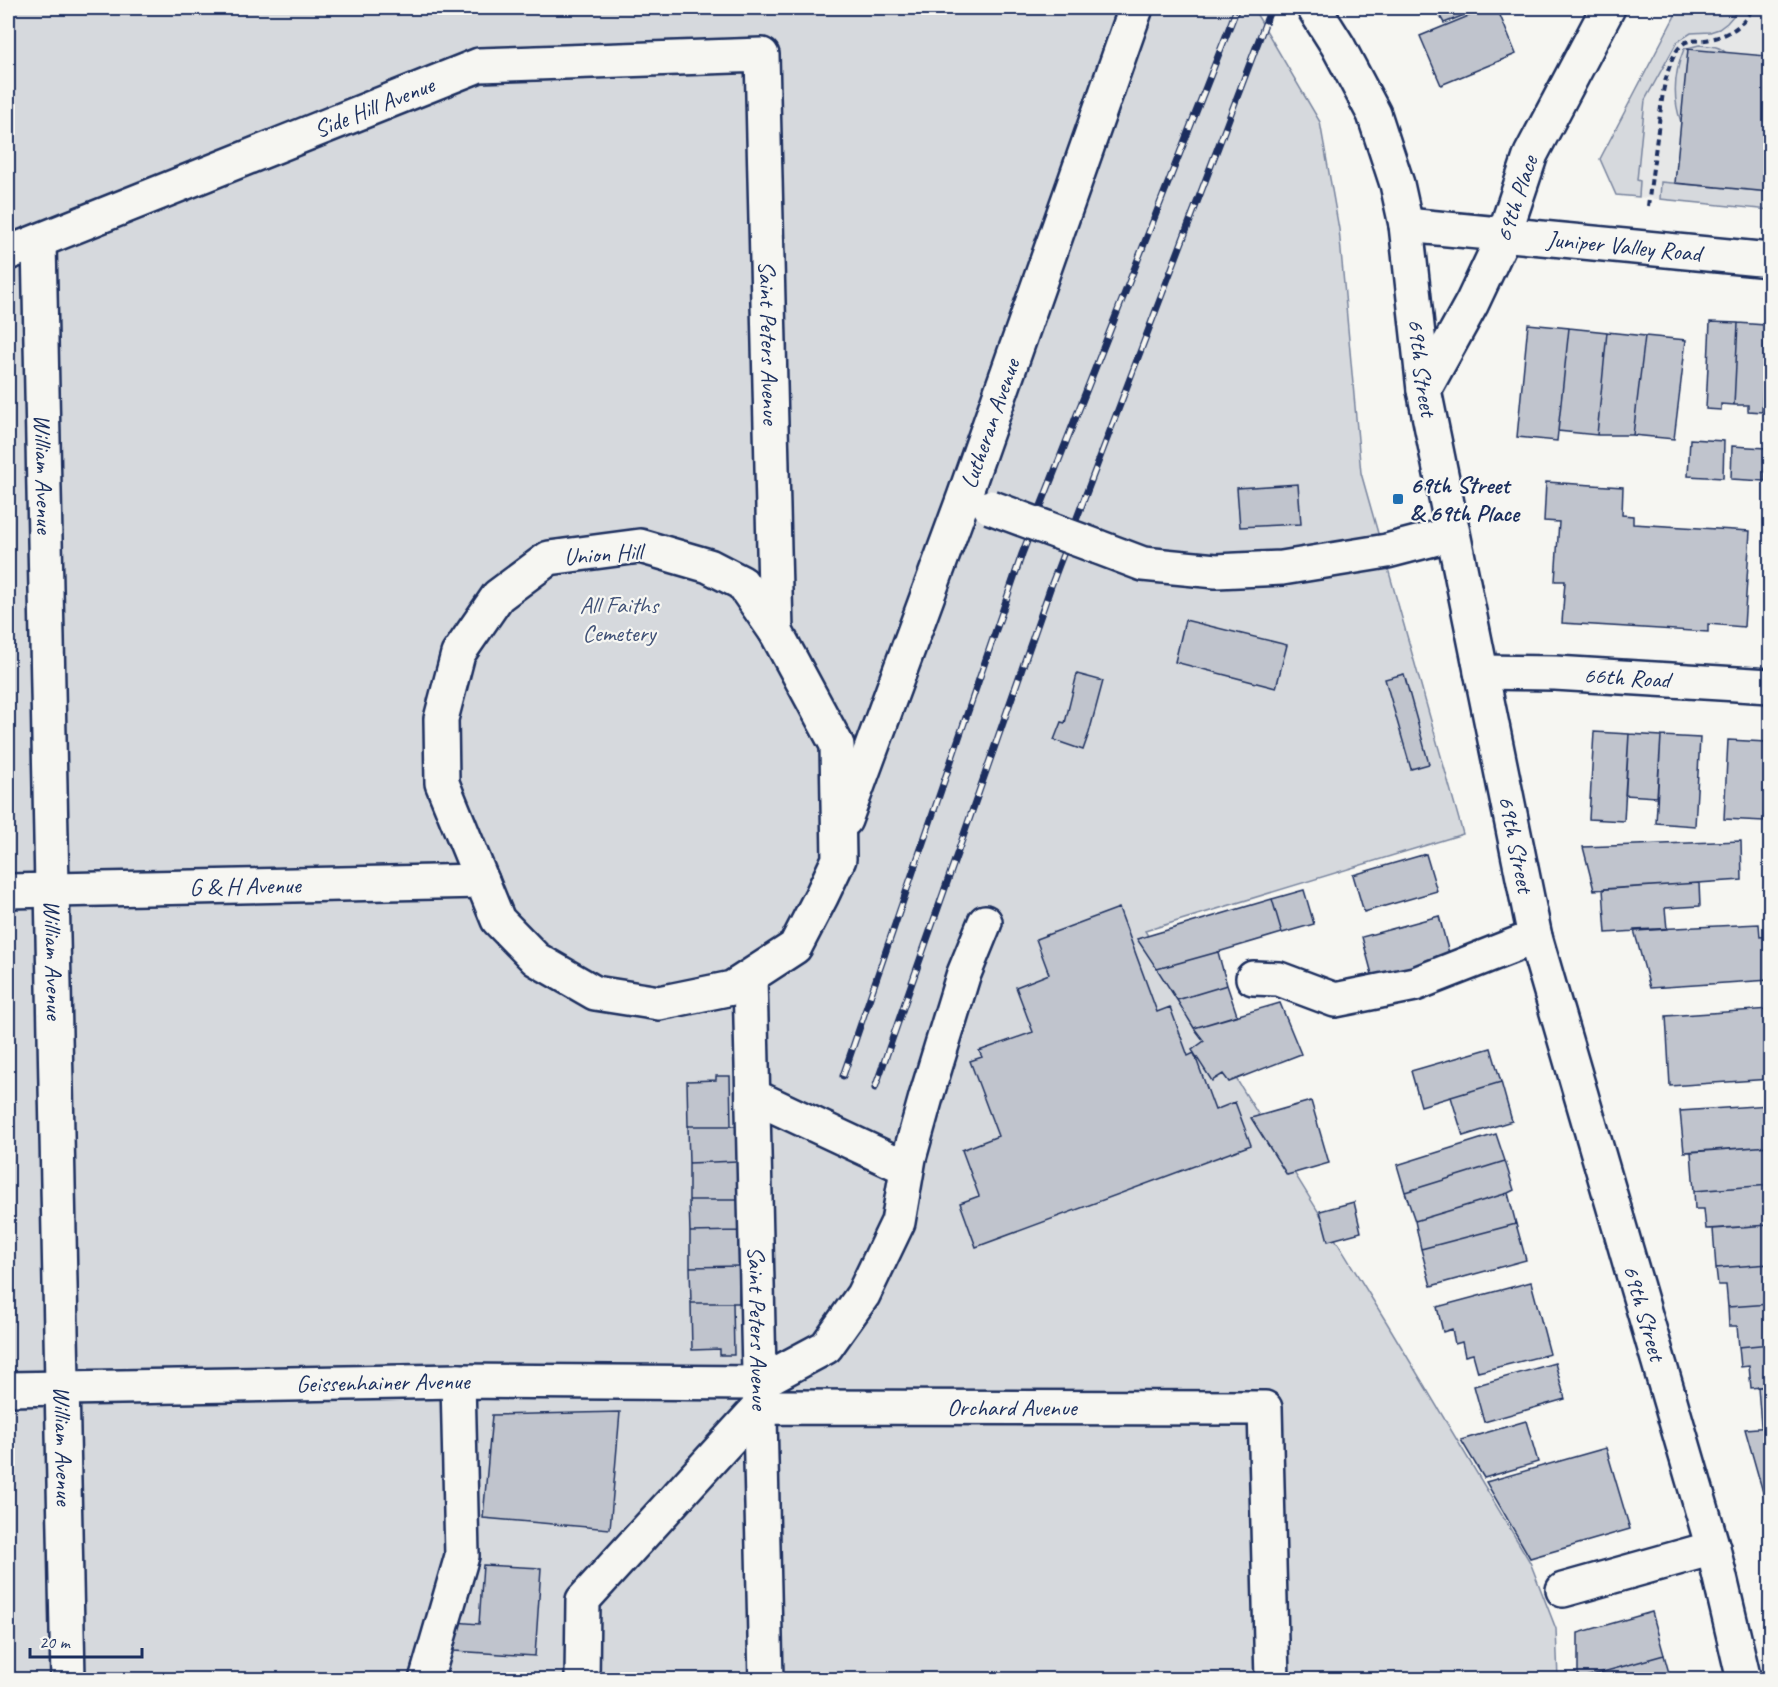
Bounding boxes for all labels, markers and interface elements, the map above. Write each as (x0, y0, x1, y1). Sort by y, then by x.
street label: Side Hill Avenue (309, 69, 440, 144)
street label: 69th Place (1488, 150, 1545, 247)
street label: Juniper Valley Road (1545, 224, 1706, 269)
street label: Saint Peters Avenue (752, 261, 786, 427)
street label: 69th Street (1401, 317, 1444, 421)
street label: Lutheran Avenue (953, 353, 1027, 492)
street label: William Avenue (27, 414, 60, 536)
place label: 69th Street & 69th Place (1410, 470, 1521, 528)
marker: 69th Street & 69th Place (1391, 492, 1405, 506)
street label: Union Hill (563, 536, 647, 572)
park label: All Faiths Cemetery (580, 590, 660, 648)
street label: 66th Road (1583, 660, 1674, 695)
street label: 69th Street (1492, 793, 1541, 897)
street label: G & H Avenue (189, 870, 303, 902)
street label: William Avenue (37, 900, 70, 1022)
street label: Saint Peters Avenue (741, 1246, 775, 1412)
street label: 69th Street (1616, 1261, 1673, 1366)
street label: Geissenhainer Avenue (296, 1366, 472, 1399)
street label: William Avenue (47, 1386, 80, 1508)
street label: Orchard Avenue (947, 1392, 1079, 1423)
scale bar (30, 1621, 142, 1659)
text: 20 m (39, 1631, 72, 1653)

